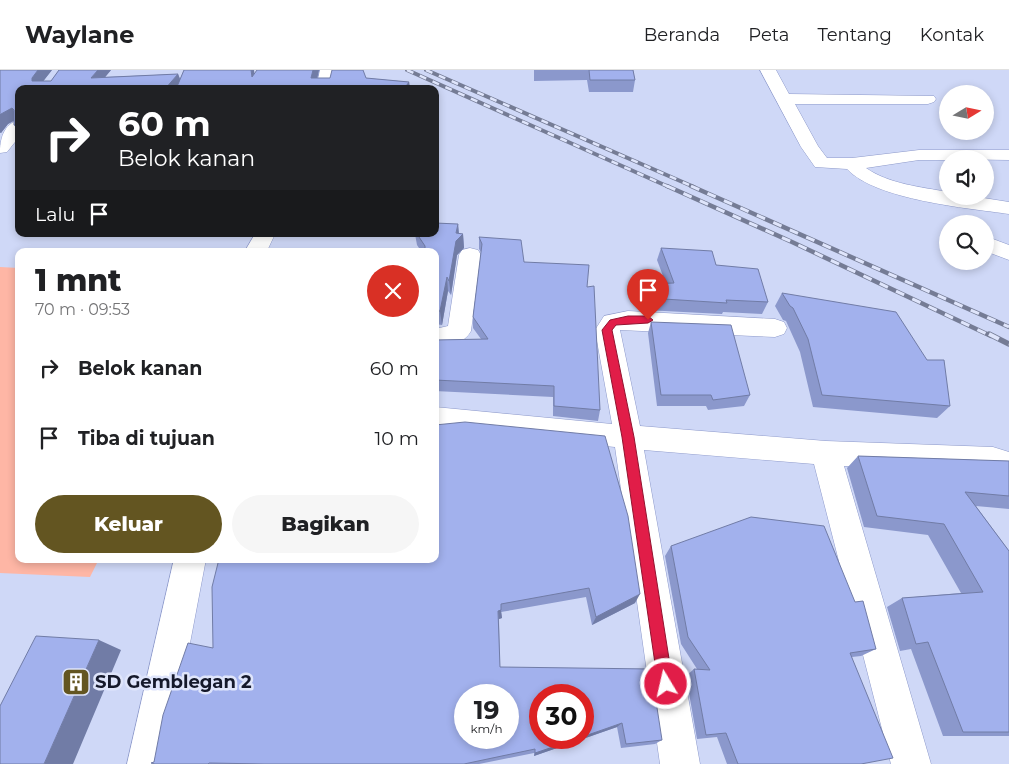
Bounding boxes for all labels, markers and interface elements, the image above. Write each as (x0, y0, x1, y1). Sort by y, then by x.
text: Waylane (25, 20, 134, 49)
text: Beranda (644, 24, 720, 46)
text: Peta (748, 24, 789, 46)
text: Tentang (817, 24, 892, 46)
text: Kontak (920, 24, 984, 46)
north arrow (939, 85, 994, 140)
map controls (939, 85, 994, 270)
text: 60 m (118, 102, 211, 145)
icon: right (35, 105, 100, 170)
text: Belok kanan (118, 145, 255, 172)
button: sound (939, 150, 994, 205)
icon: arrive (85, 200, 113, 228)
text: Lalu (35, 203, 75, 226)
button: search (939, 215, 994, 270)
text: 1 mnt (35, 262, 122, 299)
button: close (367, 265, 419, 317)
pin (627, 269, 669, 320)
icon: arrive (634, 276, 662, 304)
text: 70 m · 09:53 (35, 300, 130, 319)
icon: right (35, 354, 63, 382)
text: Belok kanan (78, 357, 202, 380)
text: 60 m (370, 357, 419, 380)
icon: arrive (35, 424, 63, 452)
text: Tiba di tujuan (78, 427, 215, 450)
text: 10 m (374, 427, 419, 450)
button: Keluar (35, 495, 222, 553)
button: Bagikan (232, 495, 419, 553)
position arrow (639, 657, 691, 709)
building icon: SD Gemblegan 2 (61, 667, 91, 697)
place label: SD Gemblegan 2 (95, 671, 252, 693)
speed limit sign: 30 (529, 684, 594, 749)
text: 19 (474, 695, 499, 725)
text: km/h (470, 721, 503, 736)

